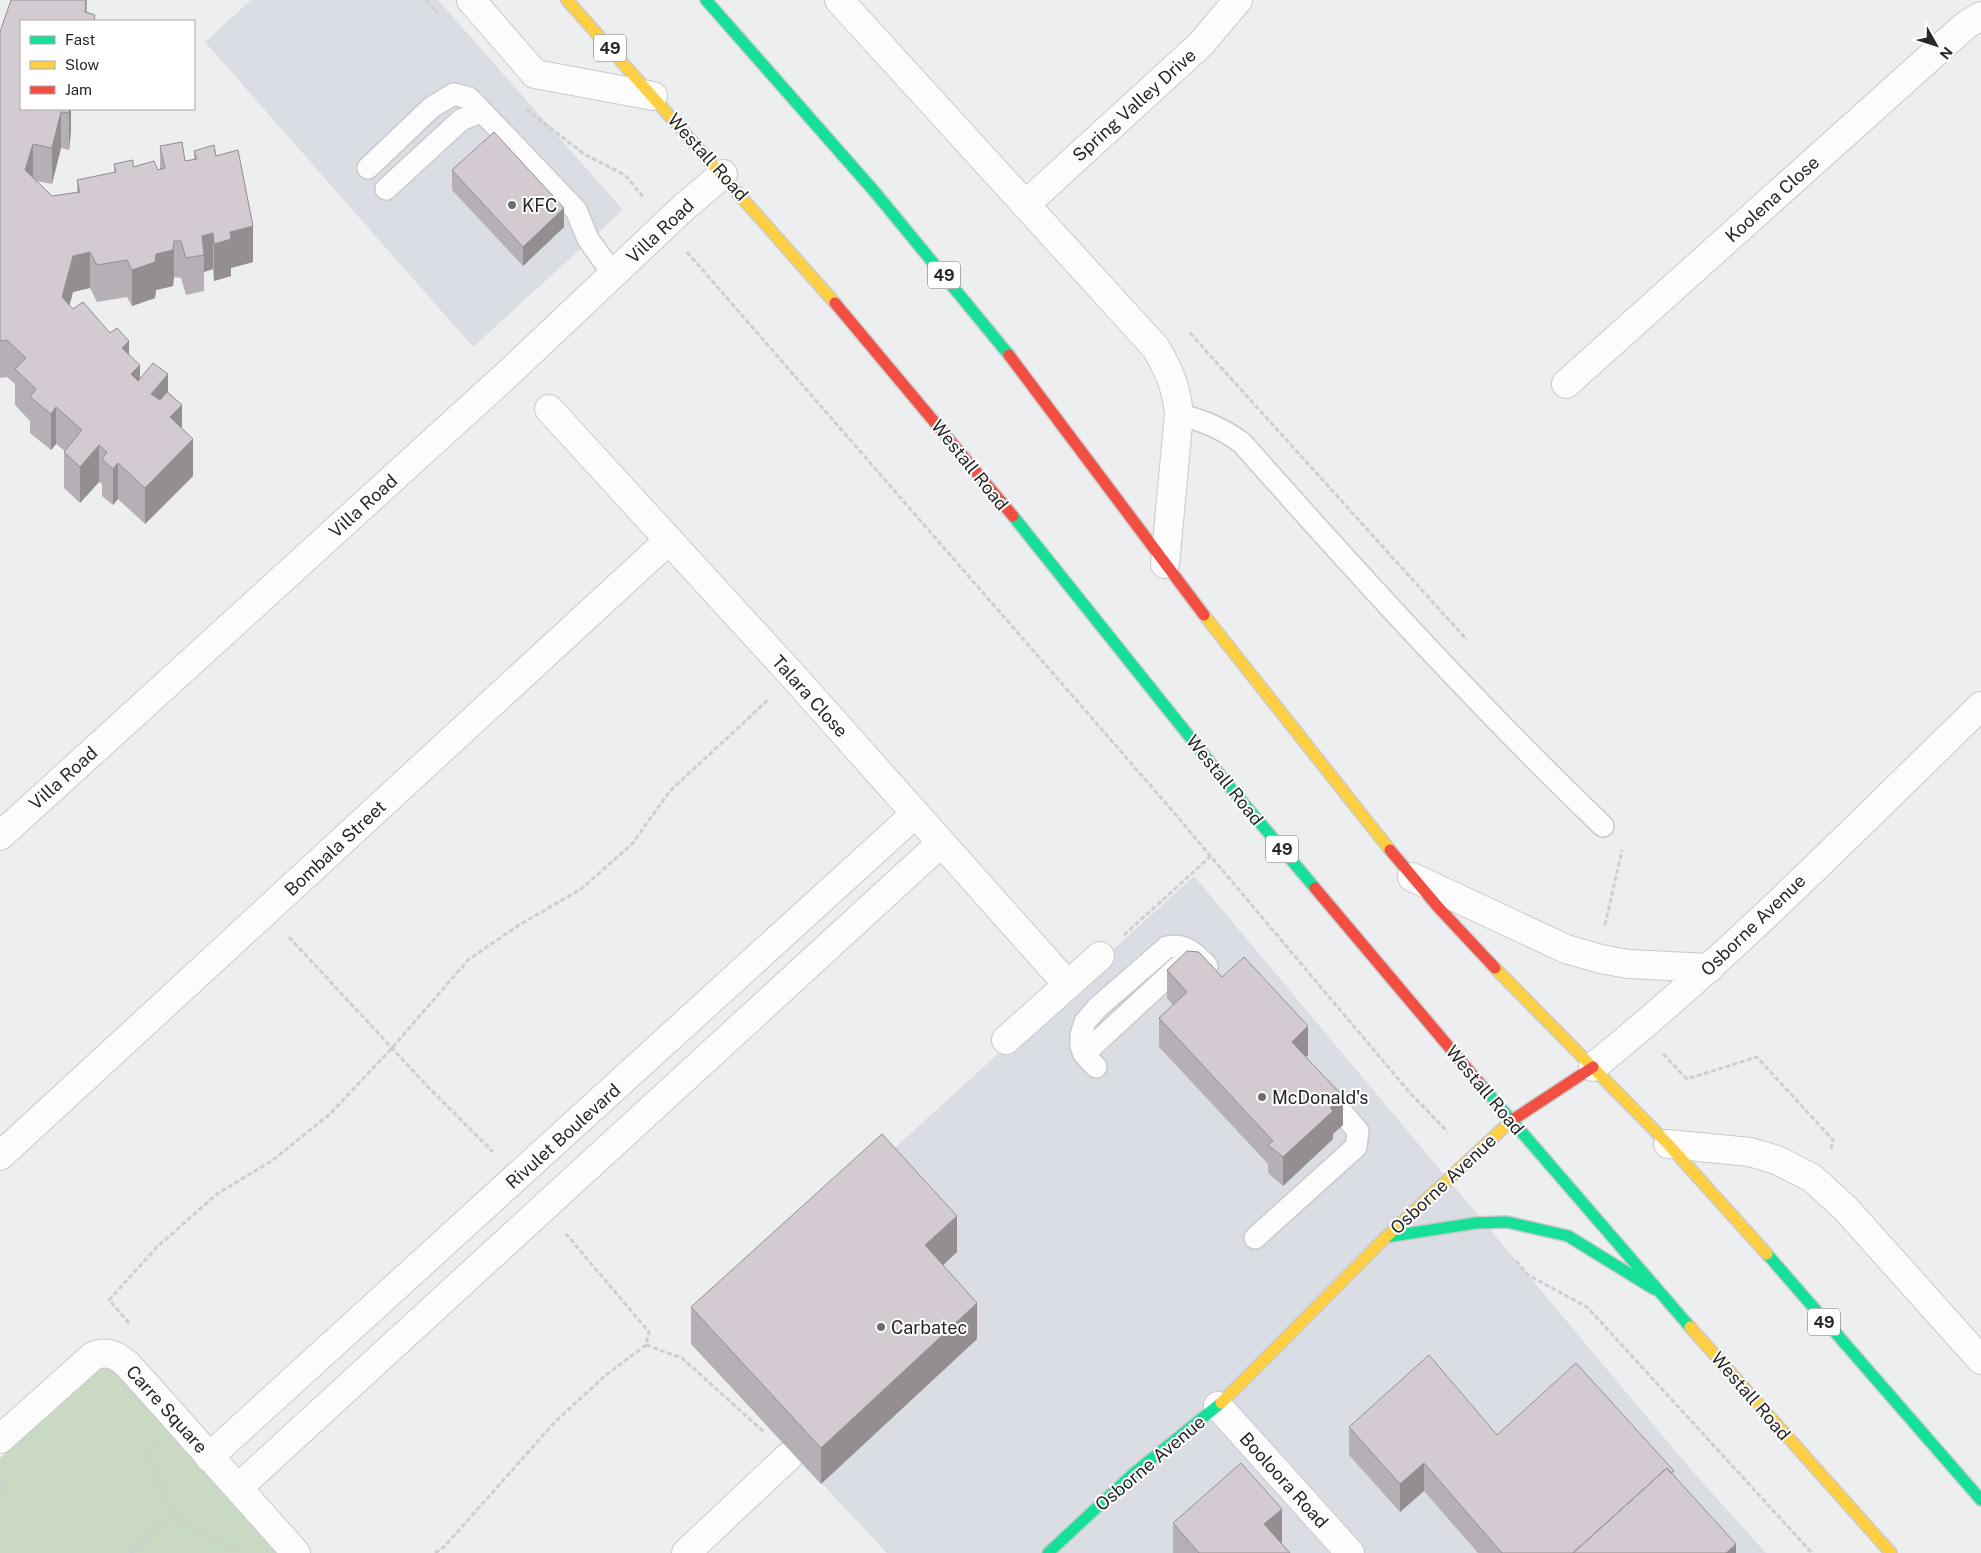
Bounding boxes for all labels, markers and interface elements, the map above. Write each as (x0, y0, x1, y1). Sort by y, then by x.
legend (20, 20, 195, 110)
north arrow (1911, 20, 1961, 70)
text: Fast (65, 31, 95, 48)
road number: 49 (594, 34, 626, 62)
street label: Spring Valley Drive (1068, 44, 1200, 166)
text: N (1936, 44, 1956, 62)
text: Slow (65, 56, 100, 73)
text: Jam (65, 81, 92, 98)
street label: Westall Road (663, 109, 753, 205)
street label: Koolena Close (1721, 151, 1823, 247)
place label: KFC (522, 195, 557, 216)
street label: Villa Road (622, 195, 698, 267)
marker: KFC (506, 199, 518, 211)
road number: 49 (928, 262, 960, 288)
street label: Westall Road (927, 416, 1013, 514)
street label: Villa Road (325, 470, 401, 542)
street label: Talara Close (768, 651, 852, 741)
street label: Westall Road (1182, 731, 1268, 829)
street label: Villa Road (25, 742, 101, 814)
street label: Bombala Street (280, 796, 390, 900)
road number: 49 (1266, 836, 1298, 862)
street label: Osborne Avenue (1696, 870, 1810, 980)
street label: Westall Road (1442, 1041, 1528, 1139)
street label: Rivulet Boulevard (501, 1079, 625, 1193)
place label: McDonald's (1272, 1087, 1368, 1108)
marker: McDonald's (1256, 1091, 1268, 1103)
street label: Osborne Avenue (1386, 1130, 1500, 1238)
road number: 49 (1808, 1308, 1840, 1335)
place label: Carbatec (891, 1317, 967, 1338)
marker: Carbatec (875, 1321, 887, 1333)
street label: Westall Road (1707, 1348, 1795, 1444)
street label: Carre Square (122, 1361, 212, 1457)
street label: Osborne Avenue (1091, 1411, 1209, 1515)
street label: Booloora Road (1236, 1428, 1332, 1532)

